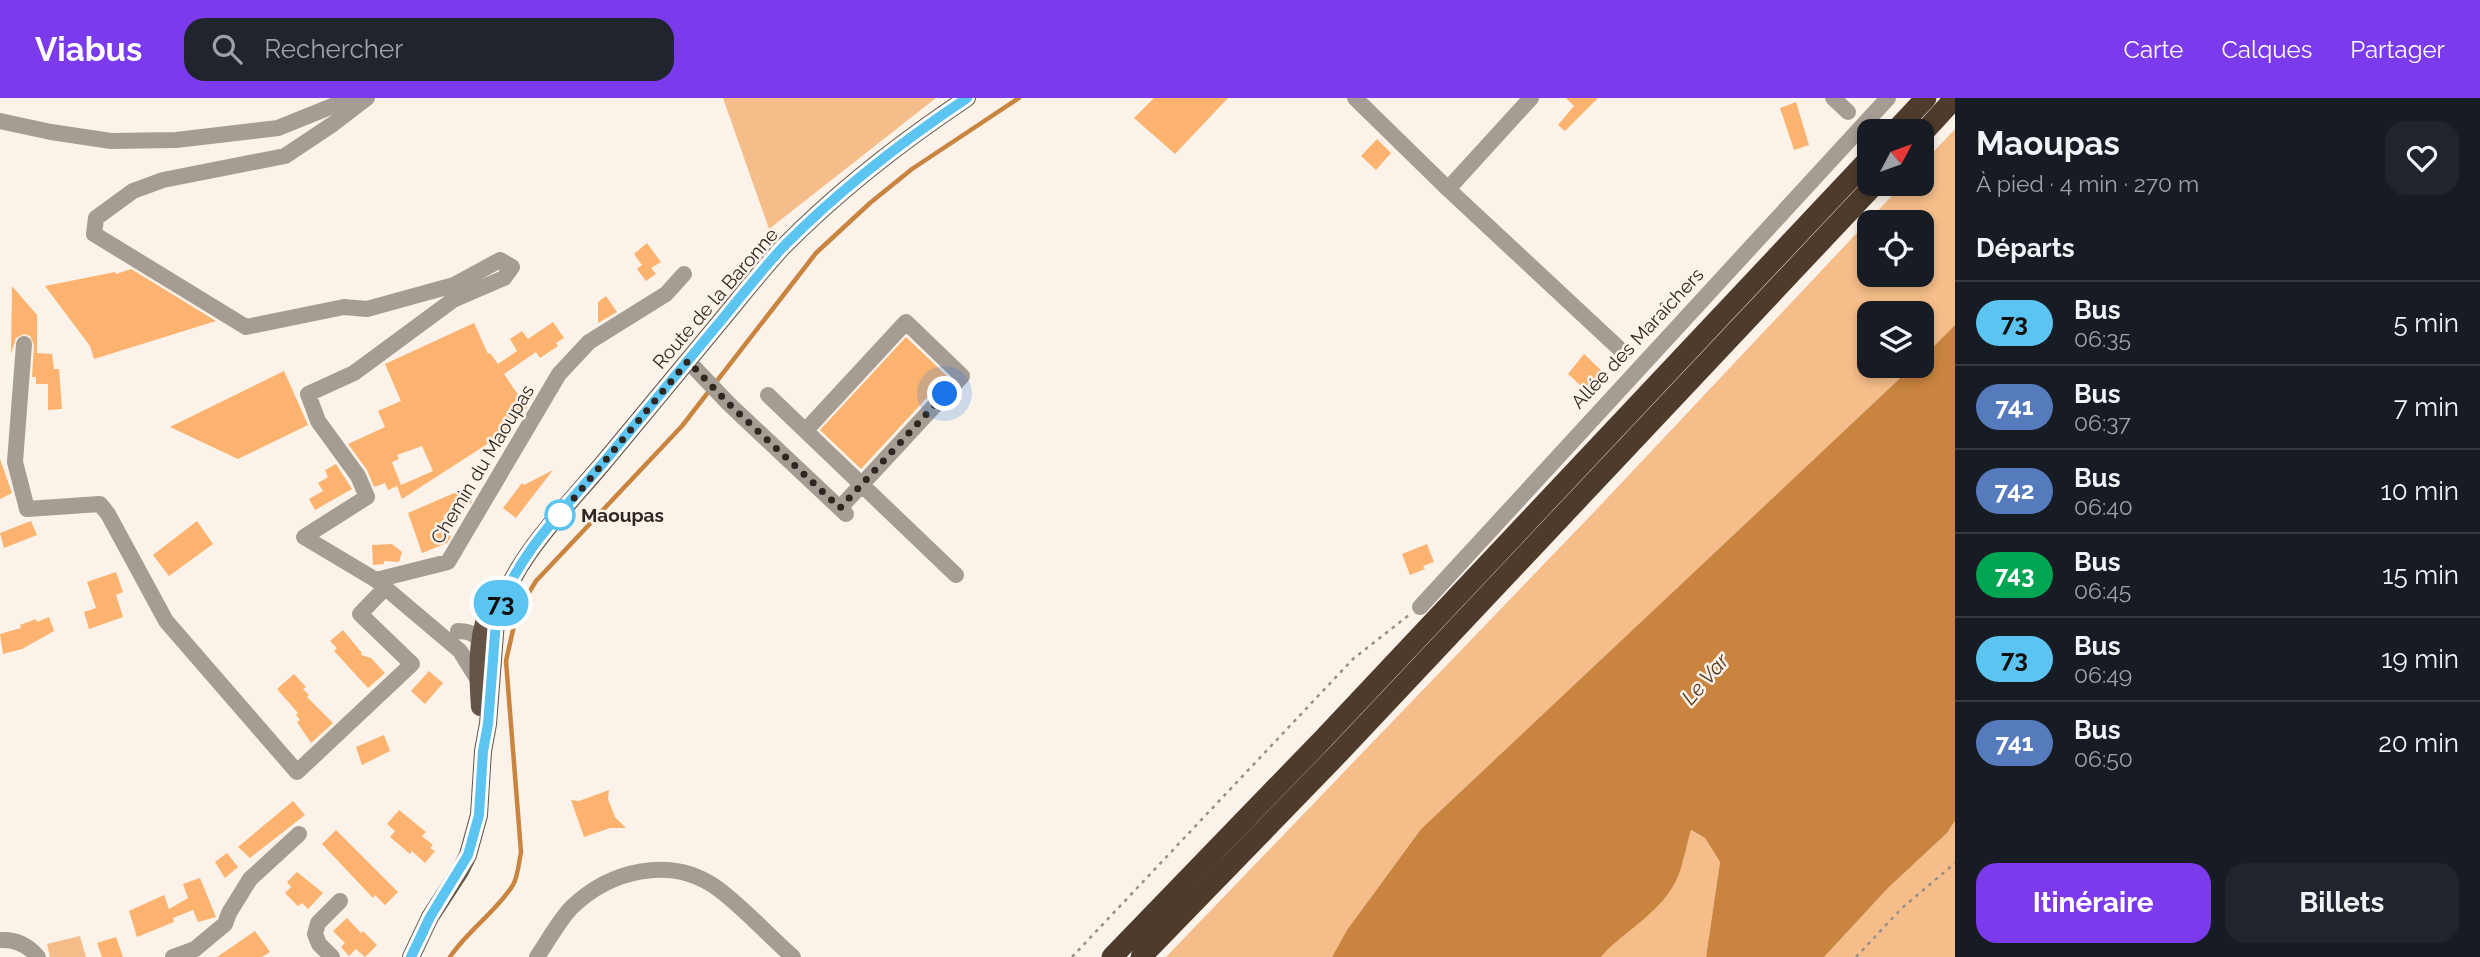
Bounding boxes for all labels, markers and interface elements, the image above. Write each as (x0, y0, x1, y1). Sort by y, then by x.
search box (184, 18, 674, 81)
text: Viabus (35, 30, 142, 69)
icon: search (208, 30, 246, 68)
text: Rechercher (264, 34, 403, 64)
text: Carte (2124, 35, 2183, 64)
text: Calques (2221, 35, 2312, 64)
text: Partager (2350, 35, 2445, 64)
north arrow (1857, 119, 1934, 196)
map controls (1857, 119, 1934, 378)
button: heart (2385, 121, 2459, 195)
text: Maoupas (1976, 124, 2120, 163)
text: À pied · 4 min · 270 m (1976, 170, 2199, 197)
button: locate (1857, 210, 1934, 287)
street label: Route de la Baronne (648, 223, 782, 373)
text: Départs (1976, 233, 2075, 263)
street label: Allée des Maraîchers (1566, 263, 1708, 413)
text: Bus (2074, 295, 2121, 325)
button: layers (1857, 301, 1934, 378)
text: 73 (2001, 308, 2028, 337)
text: 5 min (2393, 308, 2459, 338)
text: 06:35 (2074, 325, 2131, 352)
your location (927, 376, 962, 411)
text: Bus (2074, 379, 2121, 409)
street label: Chemin du Maoupas (426, 381, 538, 547)
text: 741 (1995, 392, 2034, 421)
text: 7 min (2394, 392, 2459, 422)
text: 06:37 (2074, 409, 2131, 436)
text: Bus (2074, 463, 2121, 493)
text: 742 (1995, 476, 2034, 505)
text: 10 min (2381, 476, 2459, 506)
text: 06:40 (2074, 493, 2133, 520)
marker: Maoupas (545, 500, 575, 530)
place label: Maoupas (581, 504, 664, 526)
text: Bus (2074, 547, 2121, 577)
text: 743 (1995, 560, 2034, 589)
text: 15 min (2382, 560, 2459, 590)
text: 06:45 (2074, 577, 2131, 604)
line badge: 73 (470, 580, 532, 626)
text: 73 (488, 588, 514, 617)
text: Bus (2074, 631, 2121, 661)
text: 73 (2001, 644, 2028, 673)
text: 19 min (2381, 644, 2459, 674)
water label: Le Var (1676, 648, 1734, 709)
text: 06:49 (2074, 661, 2132, 688)
text: Bus (2074, 715, 2121, 745)
text: 741 (1995, 728, 2034, 757)
text: 20 min (2378, 728, 2459, 758)
text: 06:50 (2074, 745, 2133, 772)
button: Itinéraire (1976, 863, 2211, 943)
button: Billets (2225, 863, 2459, 943)

